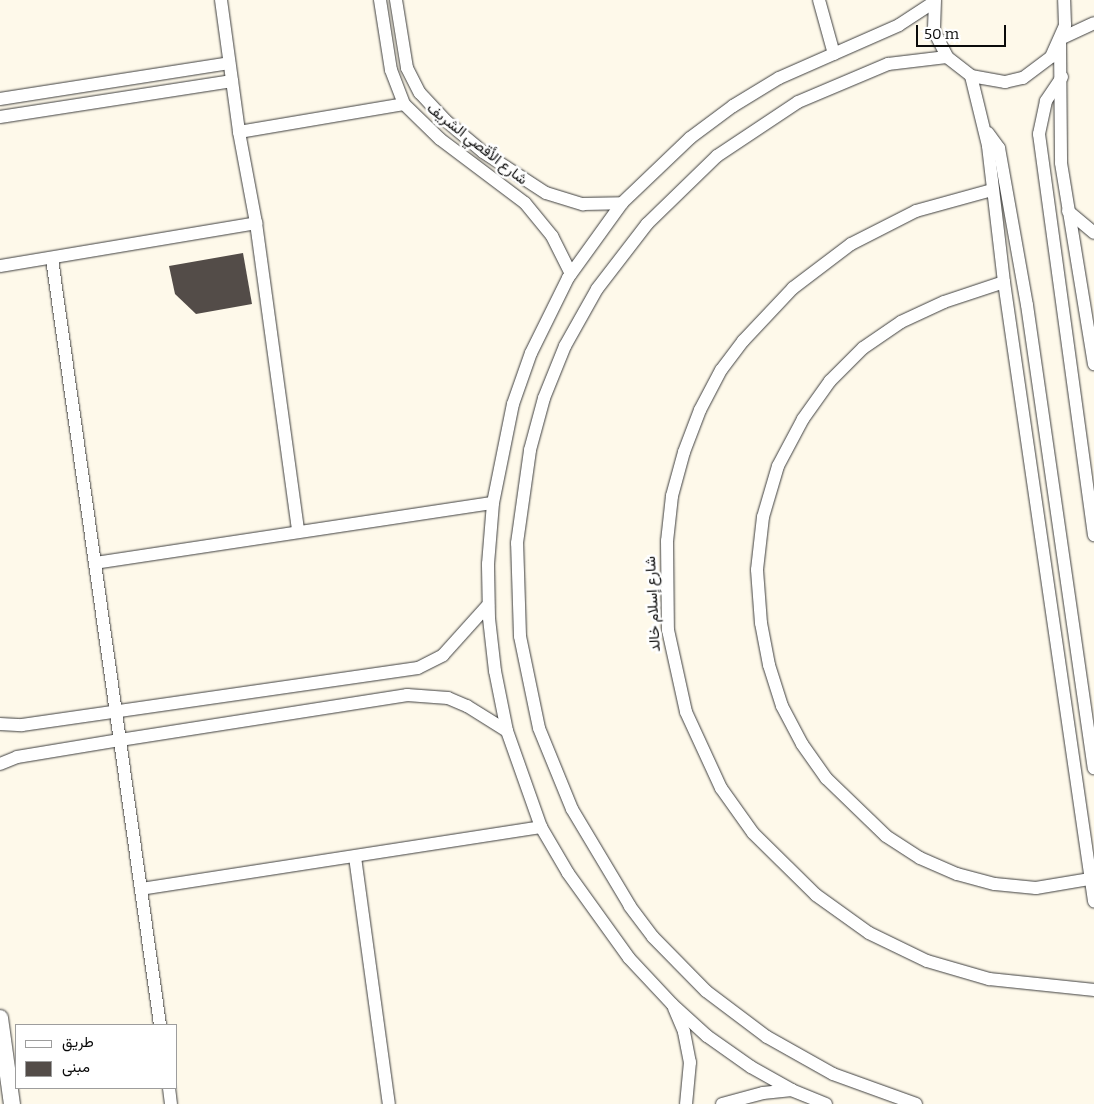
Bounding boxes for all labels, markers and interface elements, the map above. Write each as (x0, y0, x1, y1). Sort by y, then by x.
scale bar (919, 15, 1009, 47)
text: 50 m (924, 25, 959, 43)
street label: شارع الأقصي الشريف (423, 99, 531, 189)
street label: شارع إسلام خالد (642, 556, 664, 652)
legend (15, 1024, 178, 1089)
text: طريق (62, 1033, 94, 1051)
text: مبنى (62, 1058, 90, 1076)

